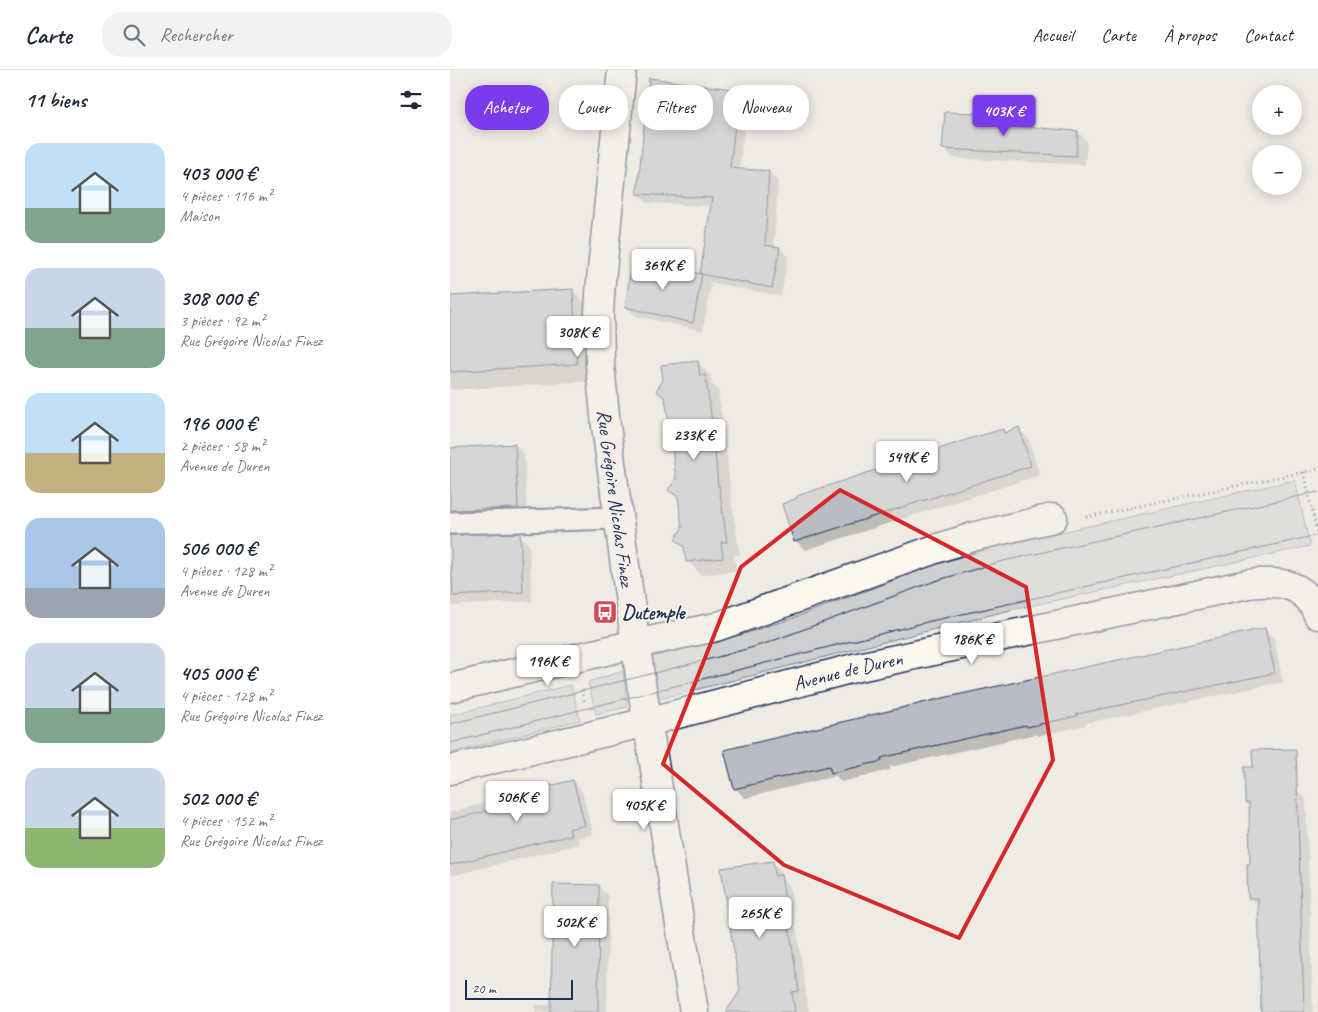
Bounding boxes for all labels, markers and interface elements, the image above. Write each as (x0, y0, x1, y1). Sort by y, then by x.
search box (102, 12, 452, 57)
text: Carte (25, 20, 72, 50)
icon: search (120, 21, 148, 49)
text: Rechercher (160, 23, 233, 47)
text: Accueil (1033, 24, 1073, 46)
text: Carte (1101, 24, 1136, 46)
text: À propos (1164, 24, 1216, 46)
text: Contact (1244, 24, 1293, 46)
chip: Acheter (465, 85, 549, 130)
chip: Louer (559, 85, 628, 130)
chip: Filtres (638, 85, 713, 130)
chip: Nouveau (723, 85, 809, 130)
map controls (1252, 85, 1302, 195)
button: + (1252, 85, 1302, 135)
icon: filters (397, 86, 425, 114)
text: 11 biens (25, 87, 86, 113)
pin: 403K € (963, 94, 1045, 137)
text: 403K € (984, 101, 1024, 121)
button: − (1252, 145, 1302, 195)
text: 403 000 € (180, 160, 256, 186)
icon: home (65, 163, 125, 223)
text: 4 pièces · 116 m² (180, 186, 272, 206)
text: Maison (180, 206, 220, 226)
pin: 369K € (622, 248, 704, 291)
text: 369K € (643, 255, 683, 275)
text: 308 000 € (180, 285, 256, 311)
icon: home (65, 288, 125, 348)
text: 3 pièces · 92 m² (180, 311, 265, 331)
pin: 308K € (537, 316, 619, 358)
text: 308K € (558, 322, 598, 342)
text: Rue Grégoire Nicolas Finez (180, 331, 322, 351)
street label: Rue Grégoire Nicolas Finez (592, 409, 641, 590)
text: 196 000 € (180, 410, 257, 436)
icon: home (65, 413, 125, 473)
pin: 233K € (653, 418, 735, 461)
text: 233K € (674, 425, 714, 445)
text: 2 pièces · 58 m² (180, 436, 265, 456)
pin: 549K € (866, 440, 948, 483)
text: 549K € (887, 447, 927, 467)
text: Avenue de Duren (180, 456, 269, 476)
text: 506 000 € (180, 535, 256, 561)
icon: home (65, 538, 125, 598)
text: 4 pièces · 128 m² (180, 561, 272, 581)
text: Avenue de Duren (180, 581, 269, 601)
bus stop icon: Dutemple (592, 599, 618, 625)
place label: Dutemple (622, 600, 686, 625)
pin: 186K € (931, 622, 1013, 665)
text: 186K € (951, 629, 993, 649)
pin: 196K € (507, 644, 589, 687)
street label: Avenue de Duren (790, 645, 906, 696)
text: 196K € (528, 651, 568, 671)
text: 405 000 € (180, 660, 256, 686)
icon: home (65, 663, 125, 723)
text: 4 pièces · 128 m² (180, 686, 272, 706)
text: Rue Grégoire Nicolas Finez (180, 706, 322, 726)
pin: 506K € (476, 780, 558, 823)
text: 502 000 € (180, 785, 256, 811)
text: 506K € (497, 787, 537, 807)
icon: home (65, 788, 125, 848)
pin: 405K € (603, 788, 685, 831)
text: 405K € (624, 795, 664, 815)
text: 4 pièces · 152 m² (180, 811, 272, 831)
text: Rue Grégoire Nicolas Finez (180, 831, 322, 851)
pin: 265K € (719, 896, 801, 939)
text: 265K € (740, 903, 780, 923)
pin: 502K € (534, 906, 616, 948)
text: 502K € (555, 912, 595, 932)
scale bar (465, 977, 572, 1000)
text: 20 m (472, 980, 496, 997)

